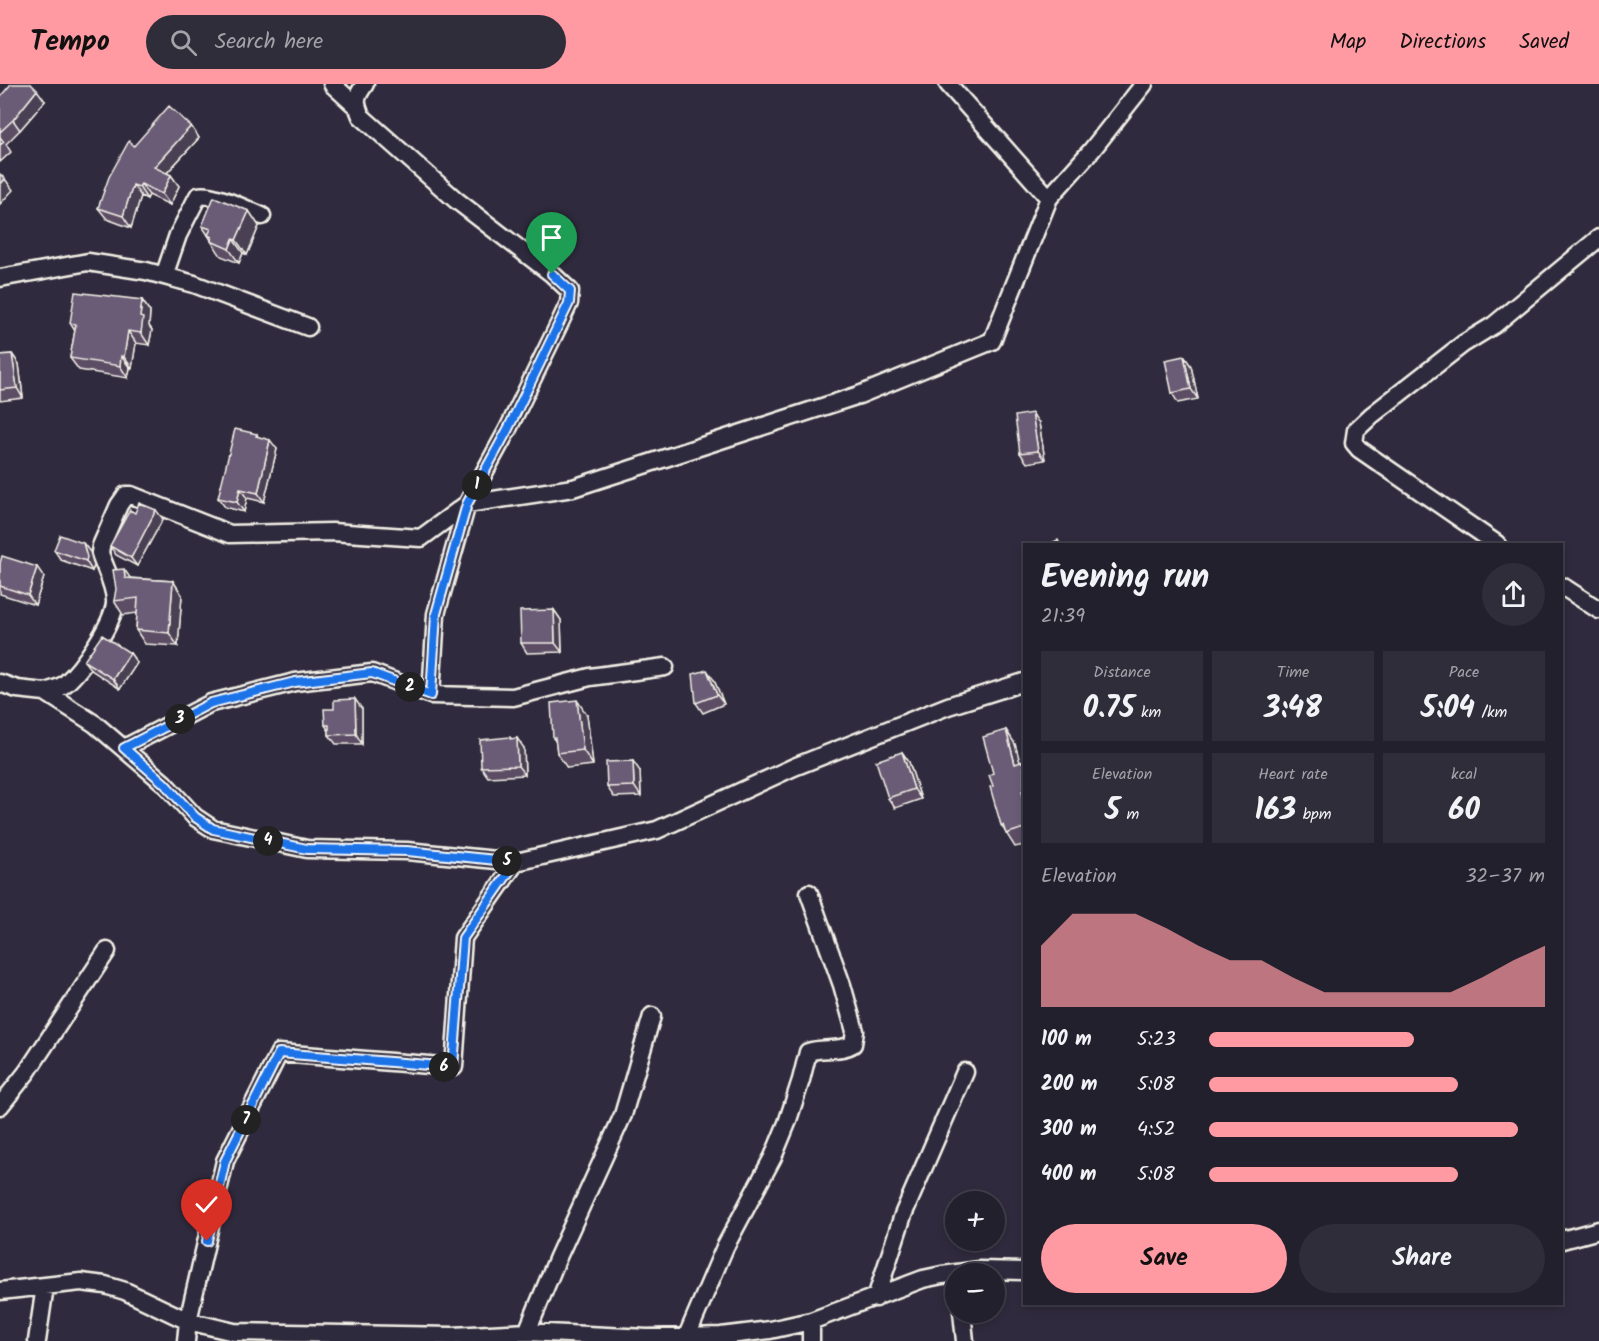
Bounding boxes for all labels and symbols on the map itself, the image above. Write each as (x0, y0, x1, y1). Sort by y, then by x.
pin (526, 212, 577, 274)
pin: 1 (462, 470, 492, 500)
pin: 2 (395, 672, 425, 702)
pin: 3 (165, 704, 195, 734)
pin: 4 (253, 826, 283, 856)
pin: 5 (492, 846, 522, 876)
pin: 6 (429, 1052, 459, 1082)
pin: 7 (231, 1105, 261, 1135)
pin (181, 1179, 232, 1241)

